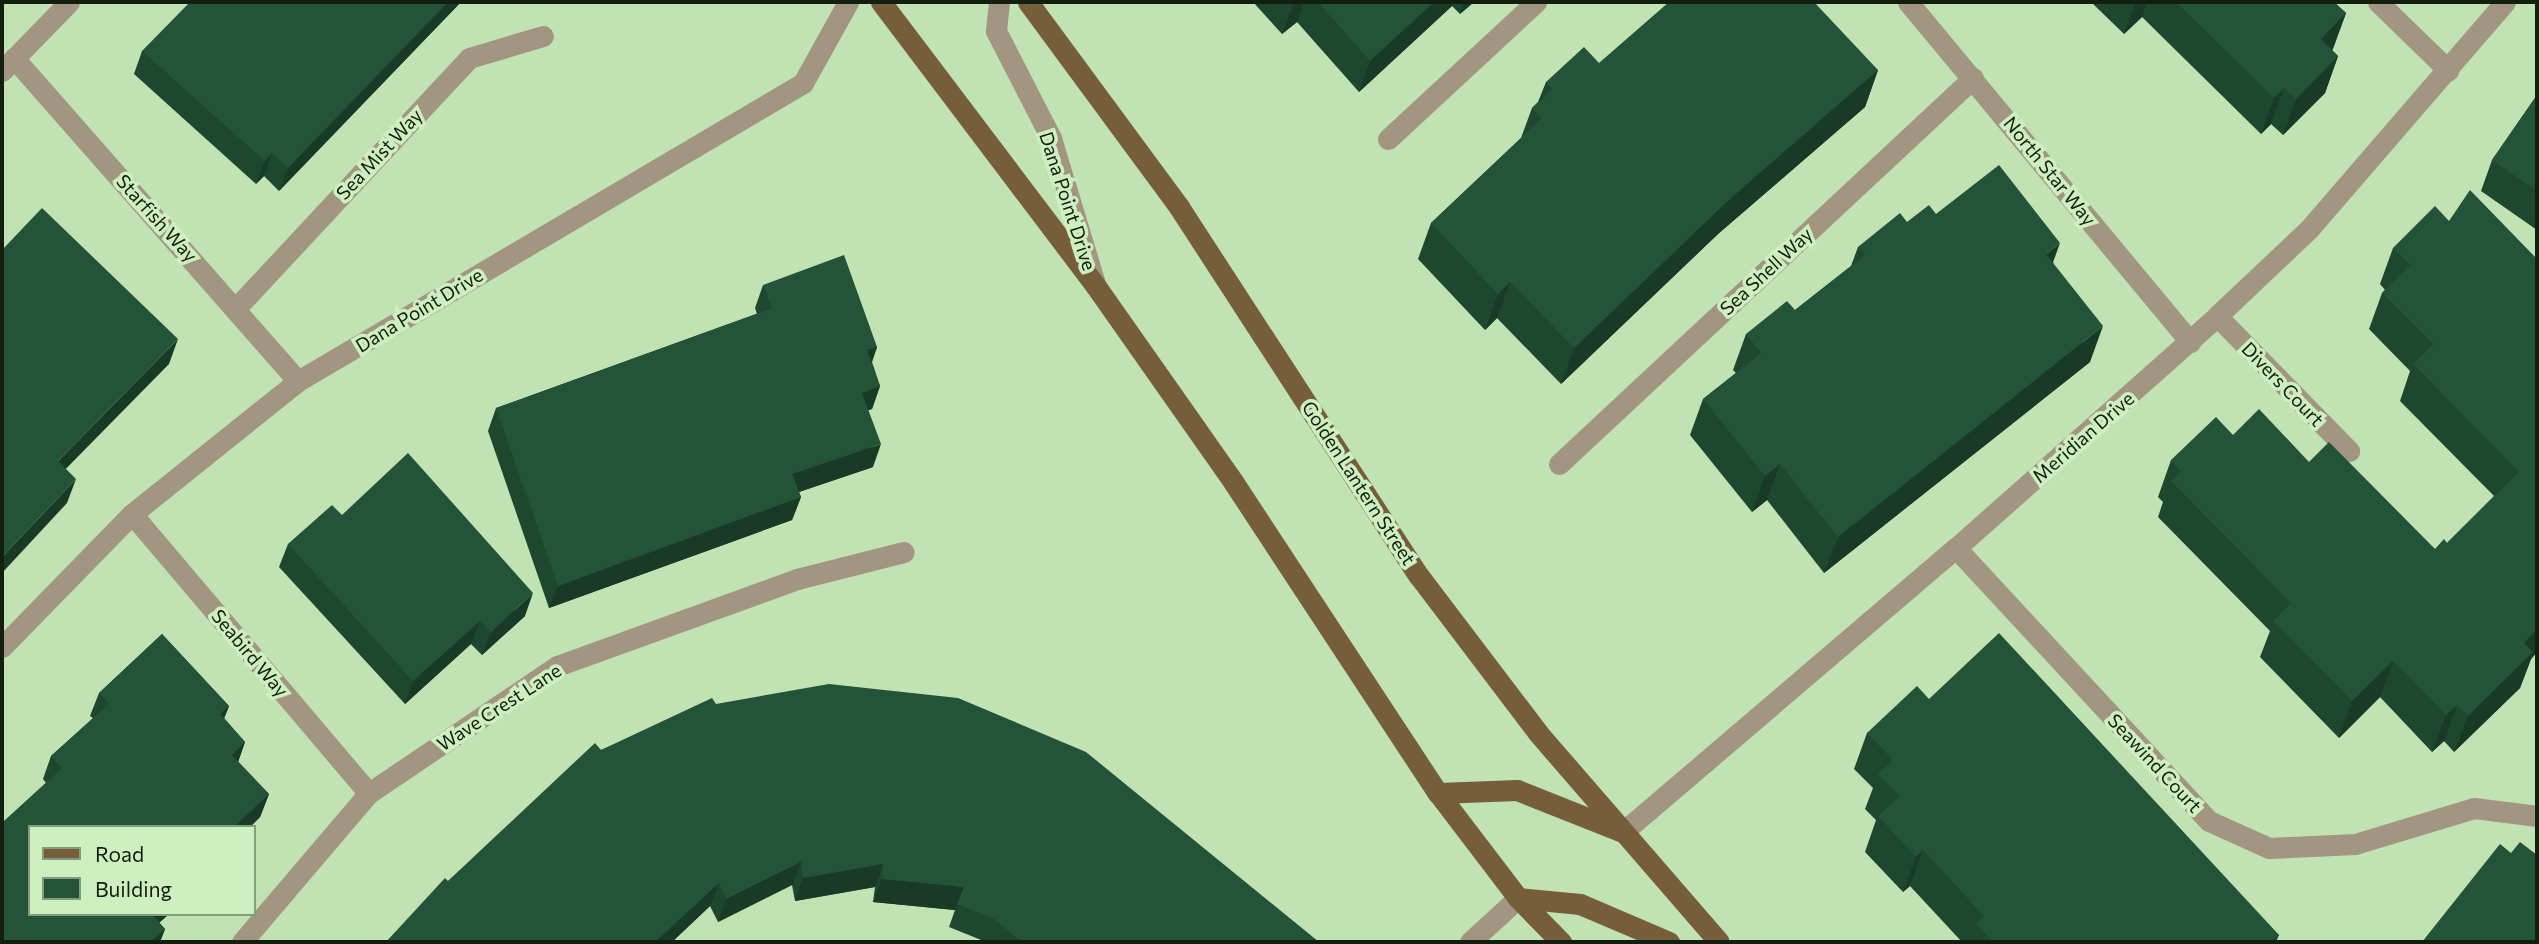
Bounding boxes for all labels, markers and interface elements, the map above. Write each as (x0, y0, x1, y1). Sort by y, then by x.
street label: Sea Mist Way (331, 104, 427, 204)
street label: North Star Way (1999, 112, 2101, 230)
street label: Dana Point Drive (1035, 129, 1101, 273)
street label: Starfish Way (112, 170, 202, 266)
street label: Sea Shell Way (1715, 222, 1817, 320)
street label: Dana Point Drive (351, 263, 487, 357)
street label: Divers Court (2237, 337, 2329, 431)
street label: Meridian Drive (2028, 387, 2138, 487)
street label: Golden Lantern Street (1297, 397, 1421, 569)
street label: Seabird Way (207, 605, 293, 701)
street label: Wave Crest Lane (433, 658, 565, 756)
street label: Seawind Court (2103, 709, 2207, 817)
legend (28, 825, 256, 916)
text: Road (95, 841, 144, 866)
text: Building (95, 876, 172, 901)

